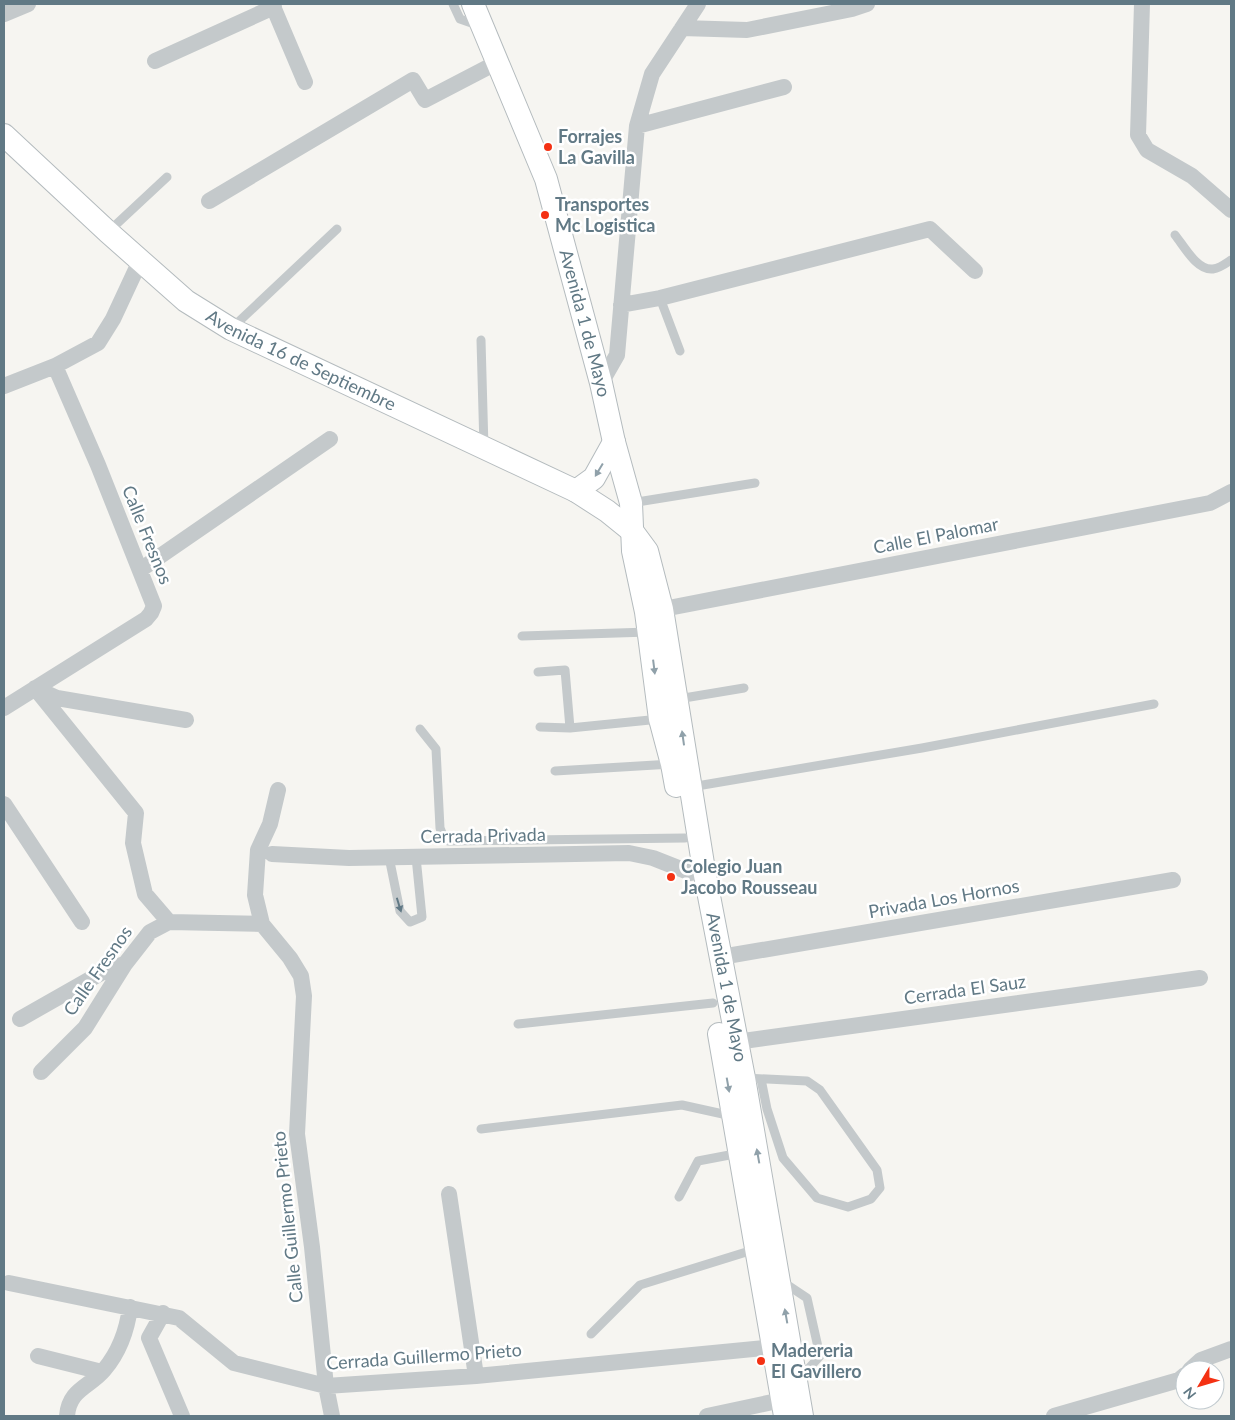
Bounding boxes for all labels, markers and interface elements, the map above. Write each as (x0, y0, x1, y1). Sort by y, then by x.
place label: Forrajes La Gavilla (558, 125, 635, 168)
marker: Forrajes La Gavilla (542, 141, 554, 153)
place label: Transportes Mc Logistica (555, 193, 655, 236)
marker: Transportes Mc Logistica (539, 209, 551, 221)
street label: Avenida 1 de Mayo (555, 247, 616, 399)
street label: Avenida 16 de Septiembre (202, 304, 400, 415)
one-way arrow (595, 463, 604, 476)
street label: Calle Fresnos (118, 482, 178, 587)
street label: Calle El Palomar (871, 512, 1001, 558)
one-way arrow (650, 659, 658, 675)
one-way arrow (679, 730, 687, 746)
street label: Cerrada Privada (420, 823, 546, 847)
place label: Colegio Juan Jacobo Rousseau (681, 855, 818, 898)
marker: Colegio Juan Jacobo Rousseau (665, 871, 677, 883)
street label: Privada Los Hornos (867, 874, 1021, 922)
one-way arrow (396, 898, 404, 913)
street label: Avenida 1 de Mayo (702, 910, 753, 1064)
street label: Calle Fresnos (58, 921, 136, 1020)
street label: Cerrada El Sauz (903, 970, 1027, 1008)
one-way arrow (725, 1077, 733, 1093)
street label: Calle Guillermo Prieto (267, 1130, 307, 1304)
one-way arrow (753, 1148, 761, 1164)
one-way arrow (781, 1308, 789, 1324)
street label: Cerrada Guillermo Prieto (325, 1338, 522, 1374)
place label: Madereria El Gavillero (771, 1339, 862, 1382)
marker: Madereria El Gavillero (755, 1355, 767, 1367)
north arrow (1175, 1360, 1225, 1410)
text: N (1179, 1384, 1199, 1403)

